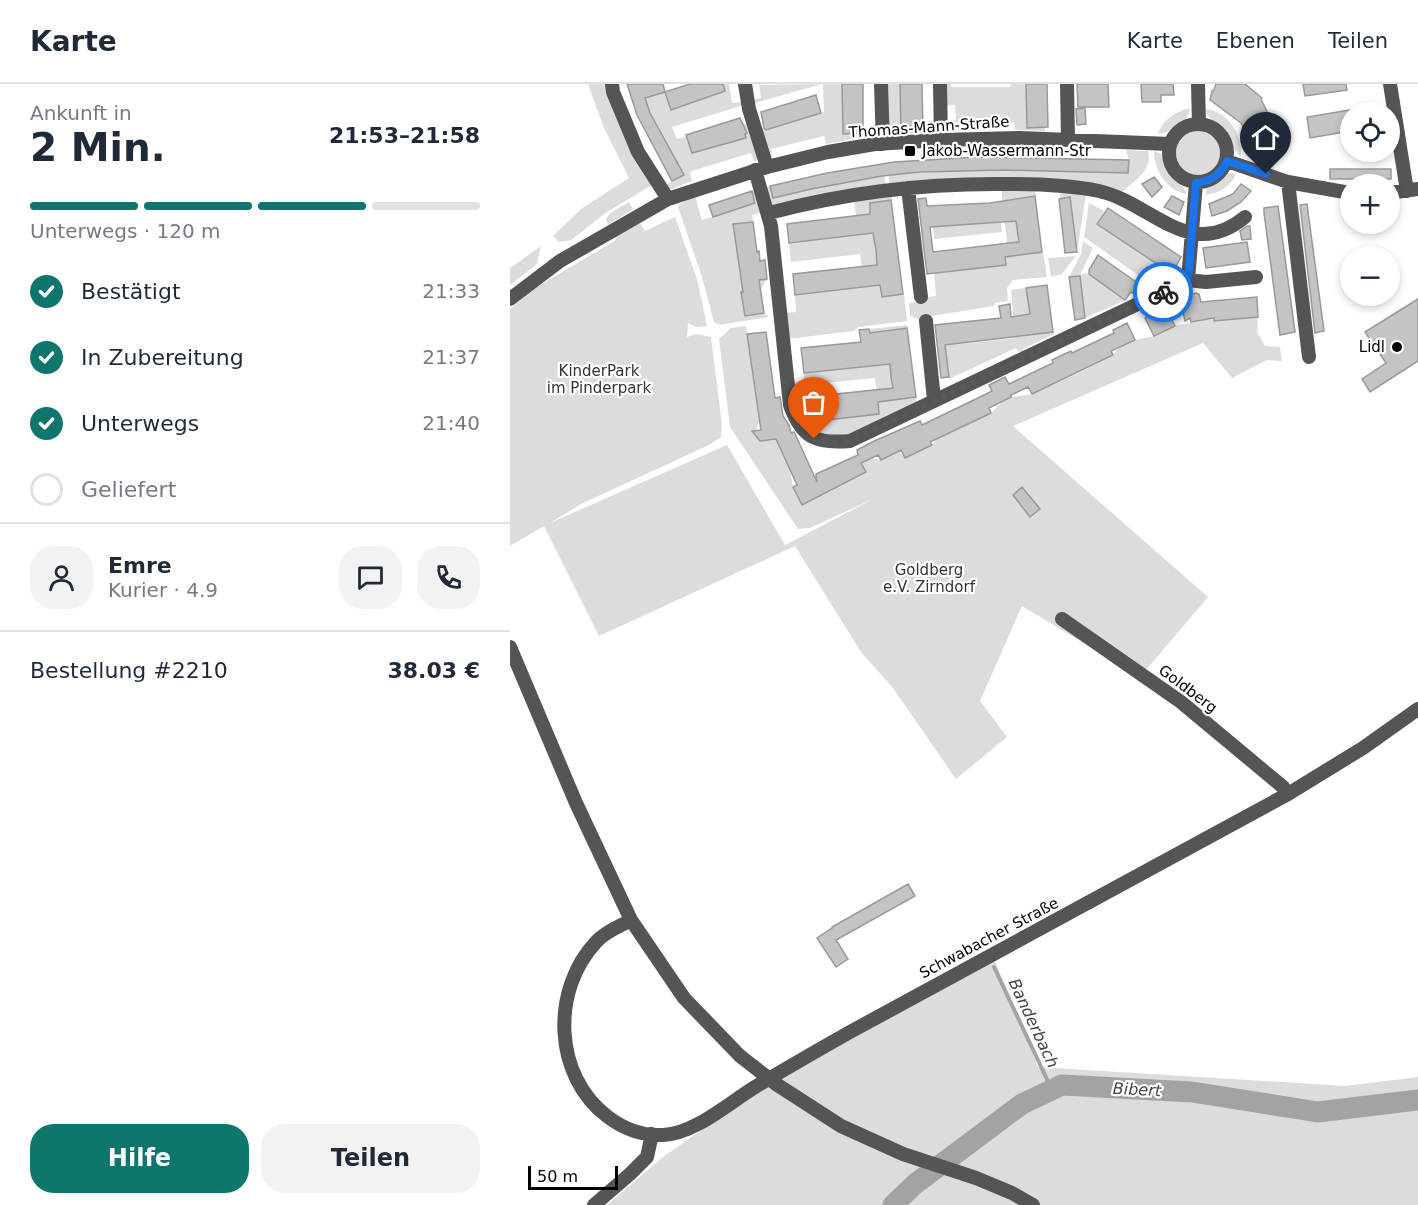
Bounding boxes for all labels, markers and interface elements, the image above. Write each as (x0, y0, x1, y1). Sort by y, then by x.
text: Karte (30, 25, 117, 58)
text: Karte (1127, 29, 1183, 53)
text: Ebenen (1216, 29, 1295, 53)
text: Teilen (1328, 29, 1388, 53)
text: Ankunft in (30, 101, 132, 125)
map controls (1340, 102, 1400, 306)
button: locate (1340, 102, 1400, 162)
street label: Thomas-Mann-Straße (847, 112, 1010, 142)
pin (1240, 112, 1291, 174)
icon: home (1249, 121, 1282, 154)
text: 21:53–21:58 (329, 123, 480, 148)
text: 2 Min. (30, 125, 165, 170)
place label: Jakob-Wassermann-Str (921, 142, 1092, 160)
marker: Jakob-Wassermann-Str (903, 144, 917, 158)
button: + (1340, 174, 1400, 234)
text: Unterwegs · 120 m (30, 219, 221, 243)
button: − (1340, 246, 1400, 306)
courier (1133, 262, 1193, 322)
icon: check (30, 275, 63, 308)
icon: bike (1147, 276, 1180, 309)
text: Bestätigt (81, 279, 181, 304)
text: 21:33 (422, 279, 480, 303)
place label: Lidl (1359, 338, 1385, 356)
marker: Lidl (1390, 340, 1404, 354)
icon: check (30, 341, 63, 374)
text: In Zubereitung (81, 345, 244, 370)
text: 21:37 (422, 345, 480, 369)
park label: KinderPark im Pinderpark (547, 362, 652, 397)
pin (788, 377, 839, 439)
icon: bag (797, 386, 830, 419)
icon: check (30, 407, 63, 440)
text: Unterwegs (81, 411, 199, 436)
text: 21:40 (422, 411, 480, 435)
text: Geliefert (81, 477, 176, 502)
button: person (30, 546, 93, 609)
button: chat (339, 546, 402, 609)
button: phone (417, 546, 480, 609)
text: Emre (108, 553, 172, 578)
park label: Goldberg e.V. Zirndorf (883, 561, 976, 596)
text: Kurier · 4.9 (108, 578, 218, 602)
text: Bestellung #2210 (30, 658, 228, 683)
text: 38.03 € (387, 658, 480, 683)
street label: Goldberg (1155, 661, 1221, 717)
street label: Schwabacher Straße (916, 894, 1062, 982)
water label: Banderbach (1005, 976, 1063, 1071)
water label: Bibert (1112, 1079, 1162, 1100)
button: Hilfe (30, 1124, 249, 1193)
button: Teilen (261, 1124, 480, 1193)
scale bar (528, 1163, 618, 1190)
text: 50 m (537, 1167, 578, 1186)

